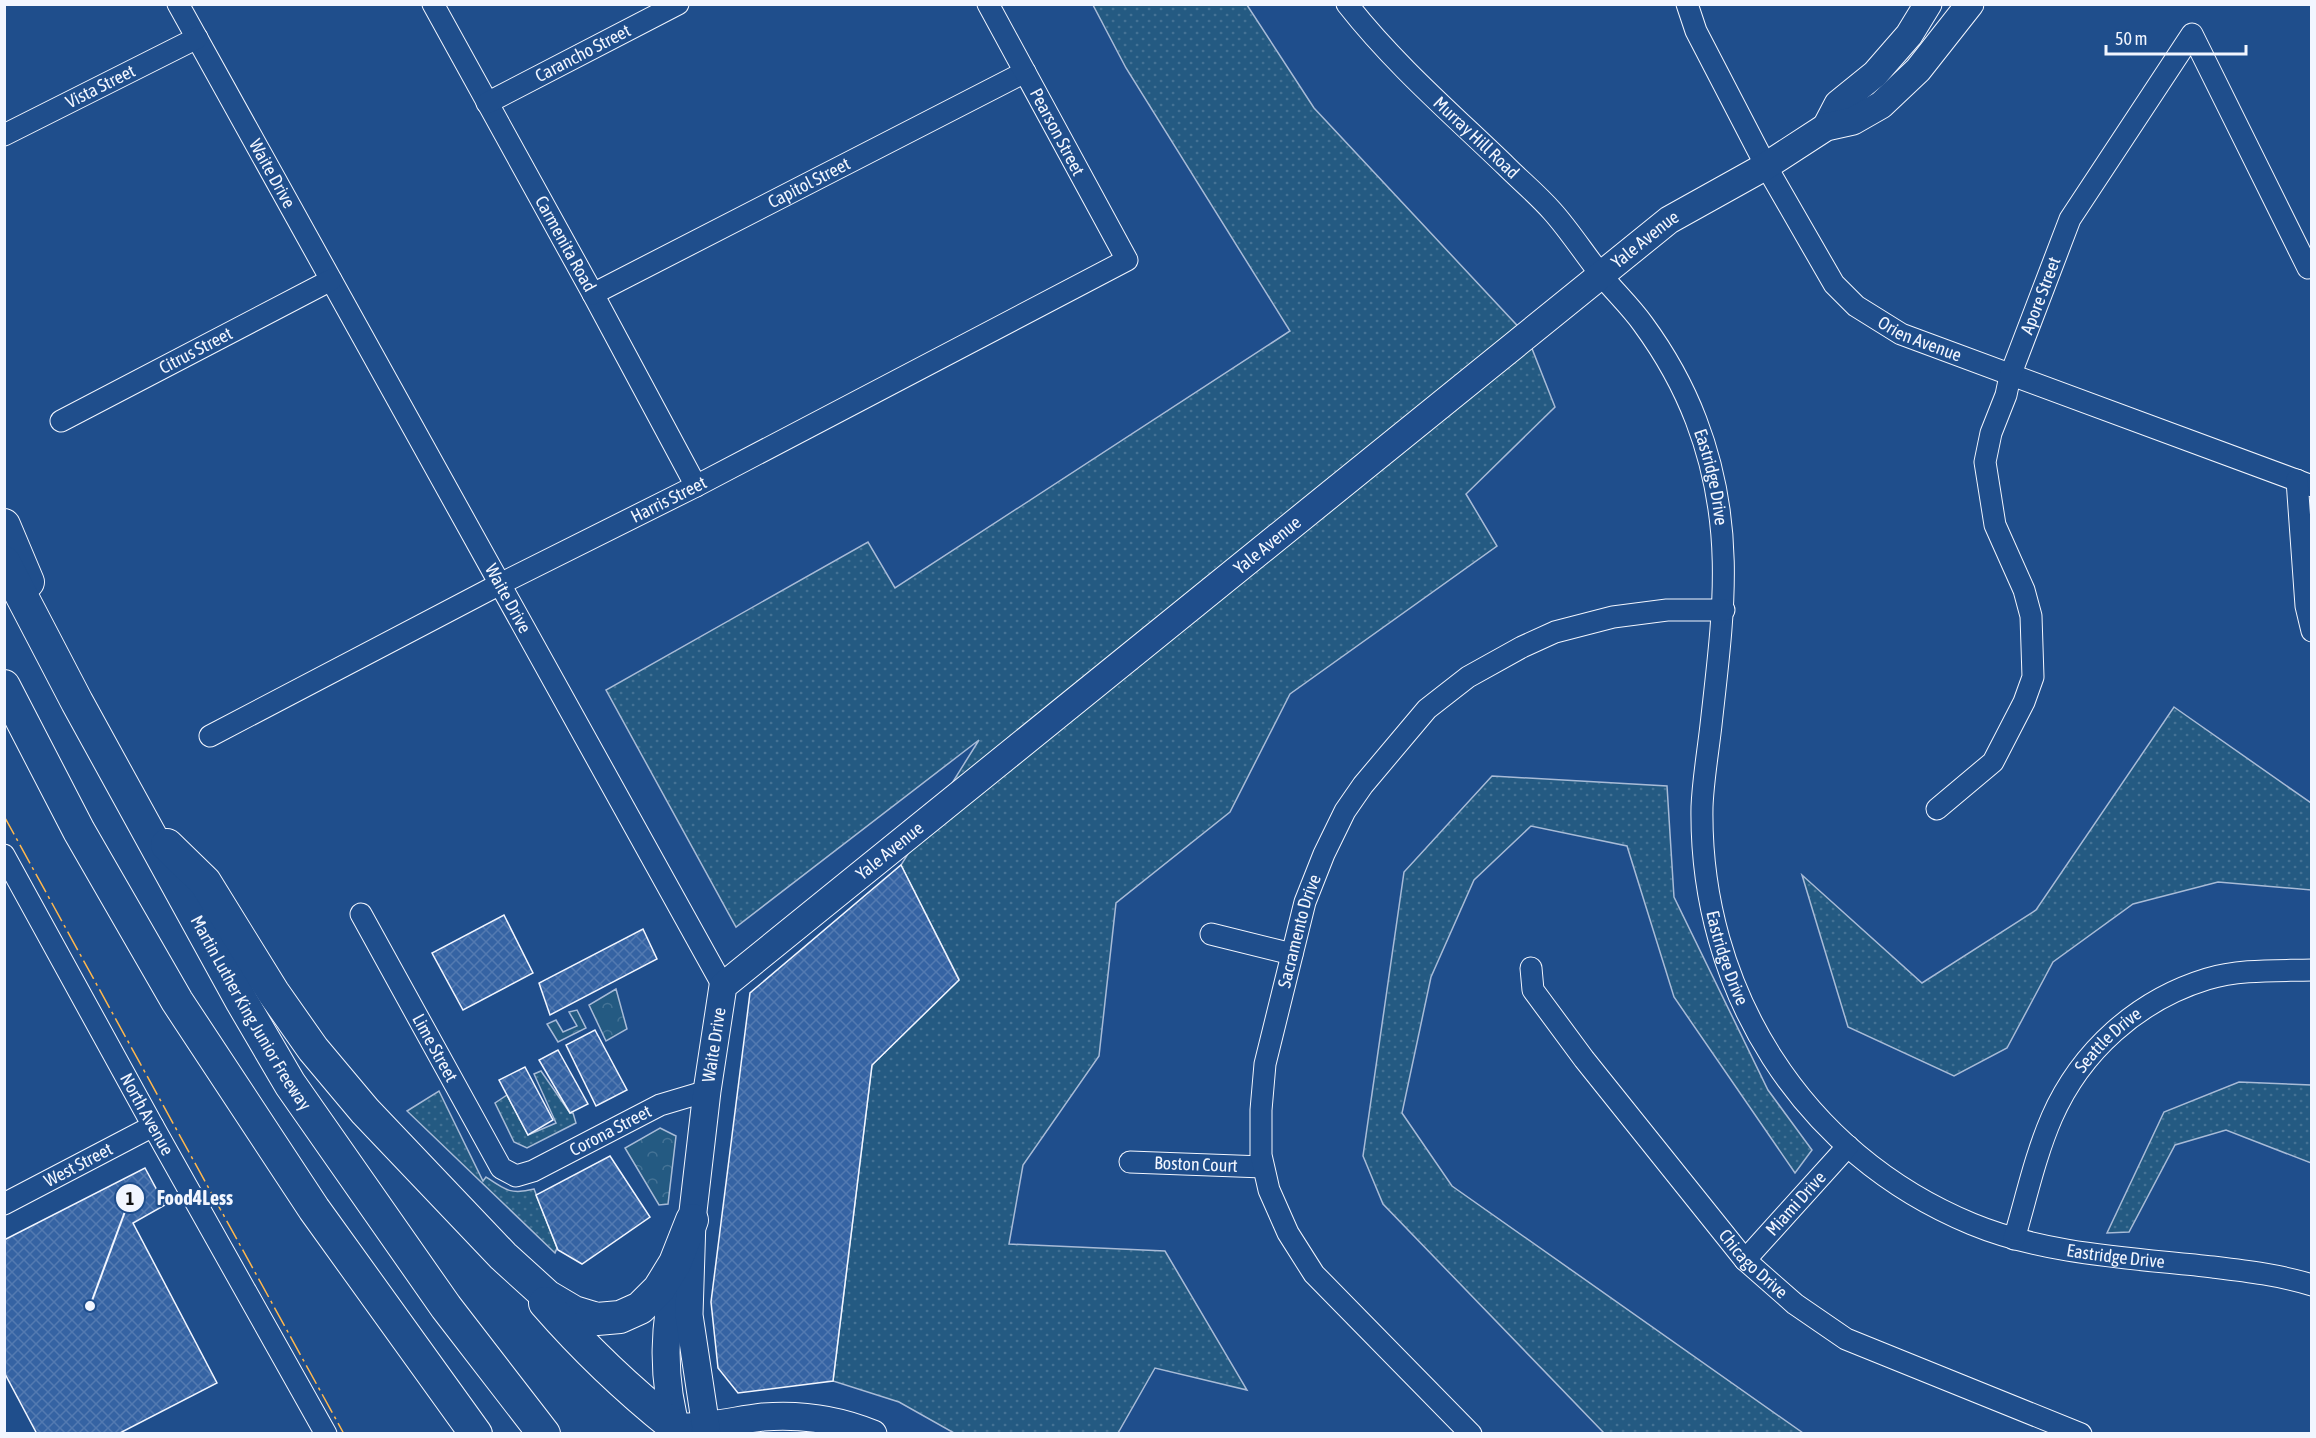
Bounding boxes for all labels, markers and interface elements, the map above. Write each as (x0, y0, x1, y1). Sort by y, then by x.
scale bar (2106, 18, 2246, 56)
street label: Carancho Street (531, 20, 634, 86)
text: 50 m (2115, 28, 2147, 49)
street label: Vista Street (62, 60, 138, 112)
street label: Pearson Street (1026, 84, 1089, 179)
street label: Murray Hill Road (1429, 92, 1524, 183)
street label: Waite Drive (245, 135, 300, 212)
street label: Capitol Street (764, 153, 853, 212)
street label: Carmenita Road (531, 192, 601, 295)
street label: Yale Avenue (1607, 206, 1682, 272)
street label: Apore Street (2016, 254, 2065, 337)
street label: Orien Avenue (1874, 311, 1965, 366)
street label: Citrus Street (155, 322, 236, 378)
street label: Eastridge Drive (1690, 426, 1732, 526)
street label: Harris Street (627, 471, 710, 527)
street label: Yale Avenue (1229, 511, 1305, 578)
street label: Waite Drive (481, 560, 536, 637)
street label: Yale Avenue (852, 817, 927, 884)
street label: Sacramento Drive (1273, 871, 1325, 990)
street label: Eastridge Drive (1702, 908, 1753, 1008)
street label: Martin Luther King Junior Freeway (186, 912, 316, 1114)
street label: Seattle Drive (2070, 1003, 2145, 1076)
street label: Waite Drive (697, 1006, 730, 1084)
street label: Lime Street (408, 1010, 462, 1085)
street label: North Avenue (116, 1069, 178, 1159)
street label: Corona Street (566, 1100, 655, 1160)
street label: West Street (40, 1138, 116, 1191)
street label: Boston Court (1154, 1152, 1238, 1176)
street label: Miami Drive (1761, 1167, 1830, 1240)
callout: Food4Less (115, 1179, 245, 1217)
text: Food4Less (157, 1186, 233, 1209)
text: 1 (126, 1188, 134, 1209)
street label: Chicago Drive (1715, 1225, 1792, 1303)
street label: Eastridge Drive (2065, 1239, 2166, 1272)

